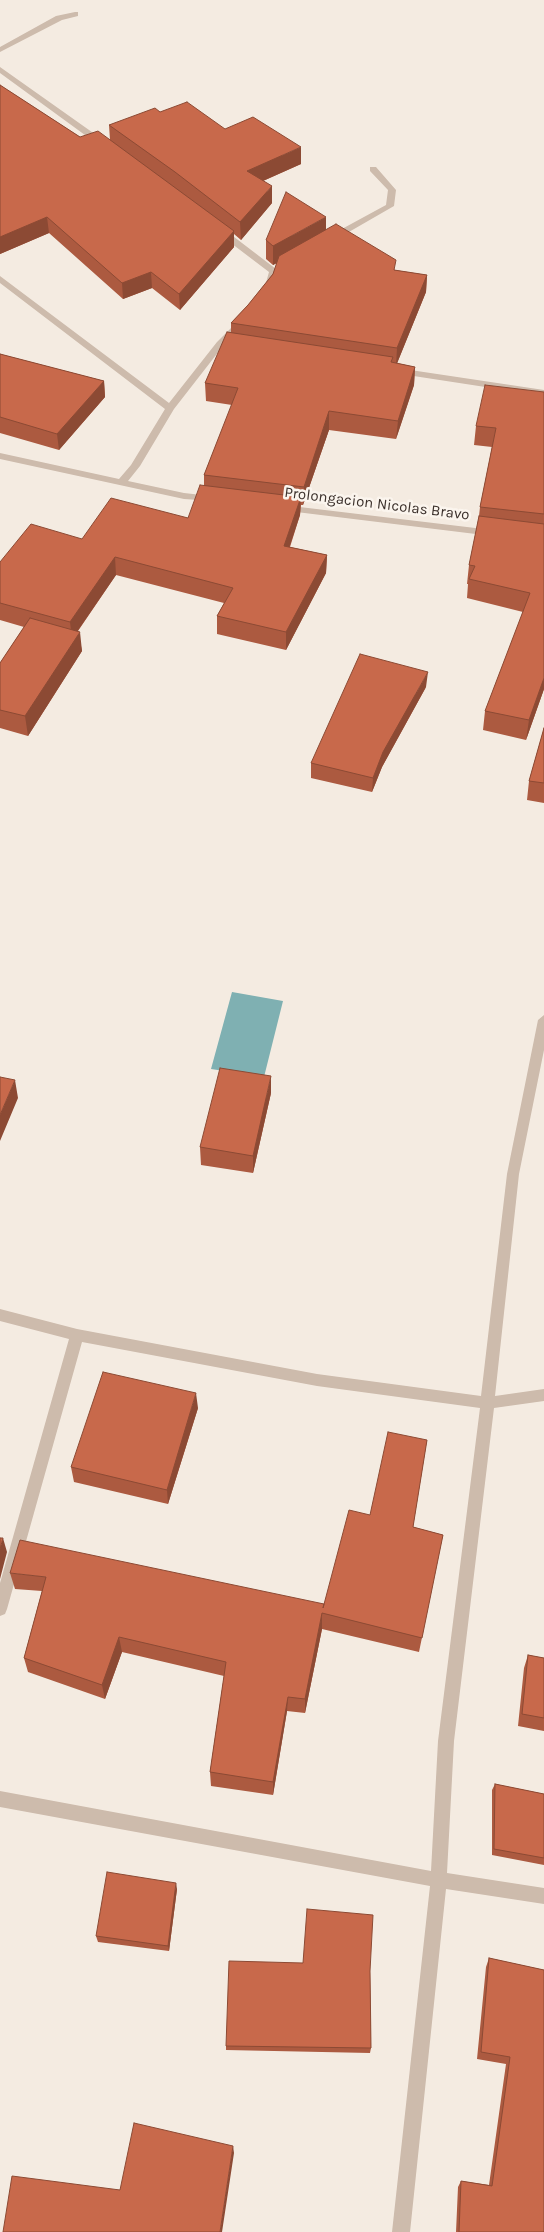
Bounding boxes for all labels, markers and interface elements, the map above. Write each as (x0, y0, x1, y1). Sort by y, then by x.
street label: Prolongacion Nicolas Bravo (283, 484, 471, 524)

